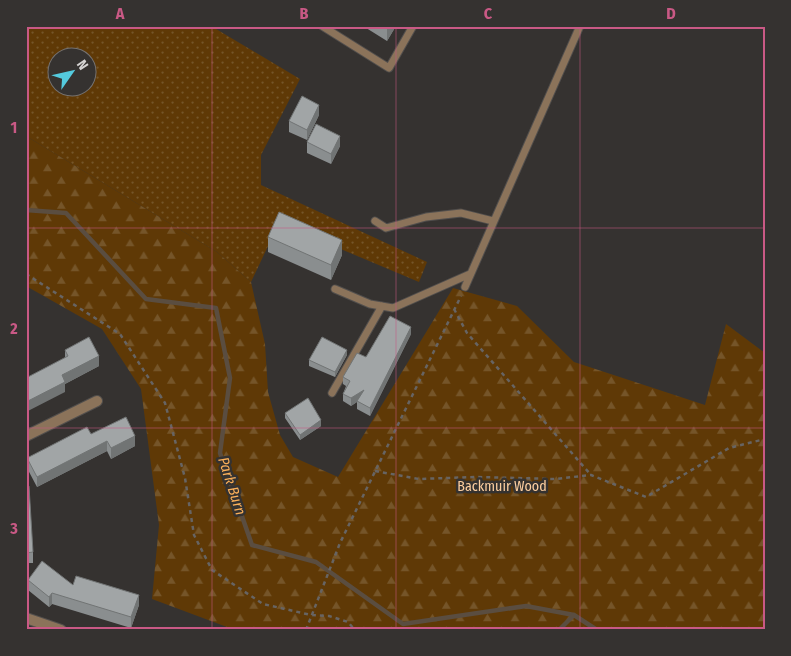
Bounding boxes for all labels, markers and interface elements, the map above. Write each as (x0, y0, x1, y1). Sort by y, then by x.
text: A (115, 4, 125, 23)
text: B (300, 4, 309, 23)
text: C (484, 4, 493, 23)
text: D (666, 4, 676, 23)
north arrow (48, 48, 98, 98)
text: N (73, 57, 92, 73)
text: 1 (11, 118, 17, 137)
text: 2 (9, 319, 18, 338)
water label: Park Burn (214, 455, 250, 517)
park label: Backmuir Wood (457, 478, 547, 495)
text: 3 (9, 519, 18, 538)

